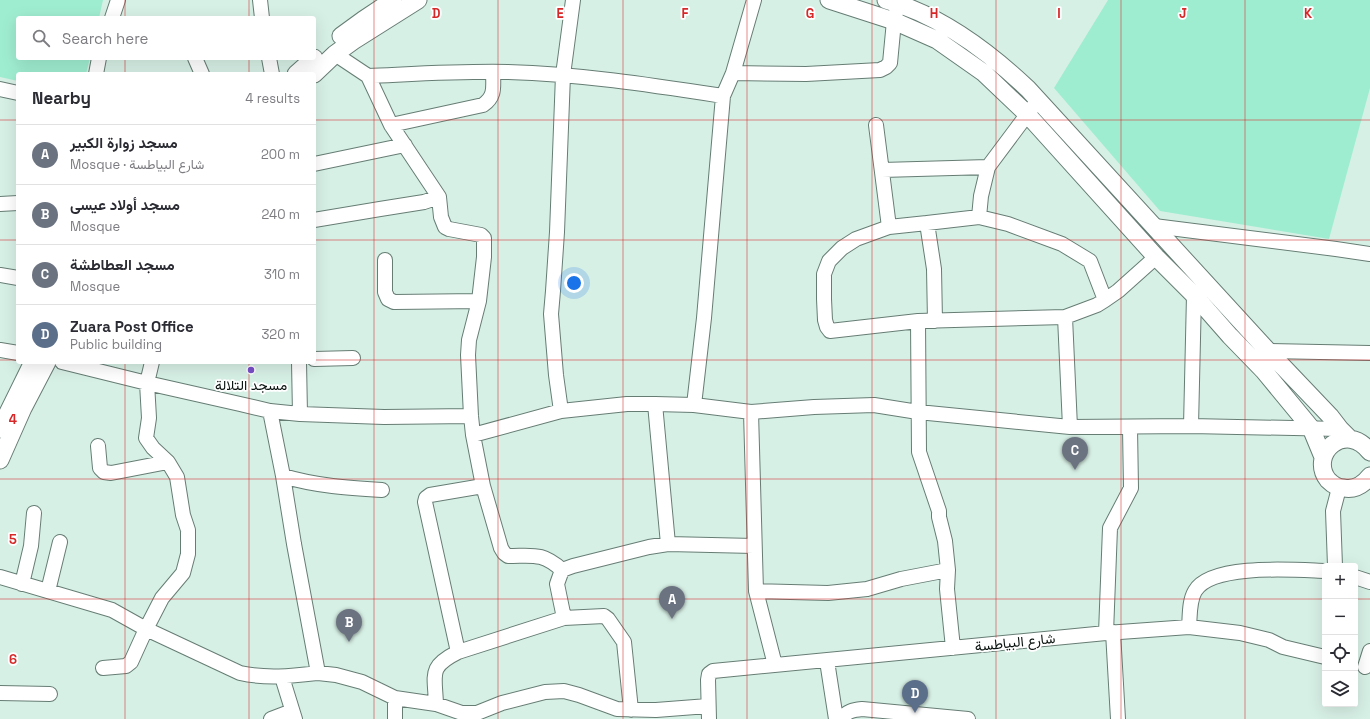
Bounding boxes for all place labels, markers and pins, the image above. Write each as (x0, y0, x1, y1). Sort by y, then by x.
marker: مسجد التلالة (246, 365, 256, 375)
place label: مسجد التلالة (215, 376, 287, 394)
pin: C (1062, 437, 1088, 470)
pin: A (659, 586, 685, 619)
pin: B (336, 609, 362, 642)
pin: D (902, 680, 928, 713)

